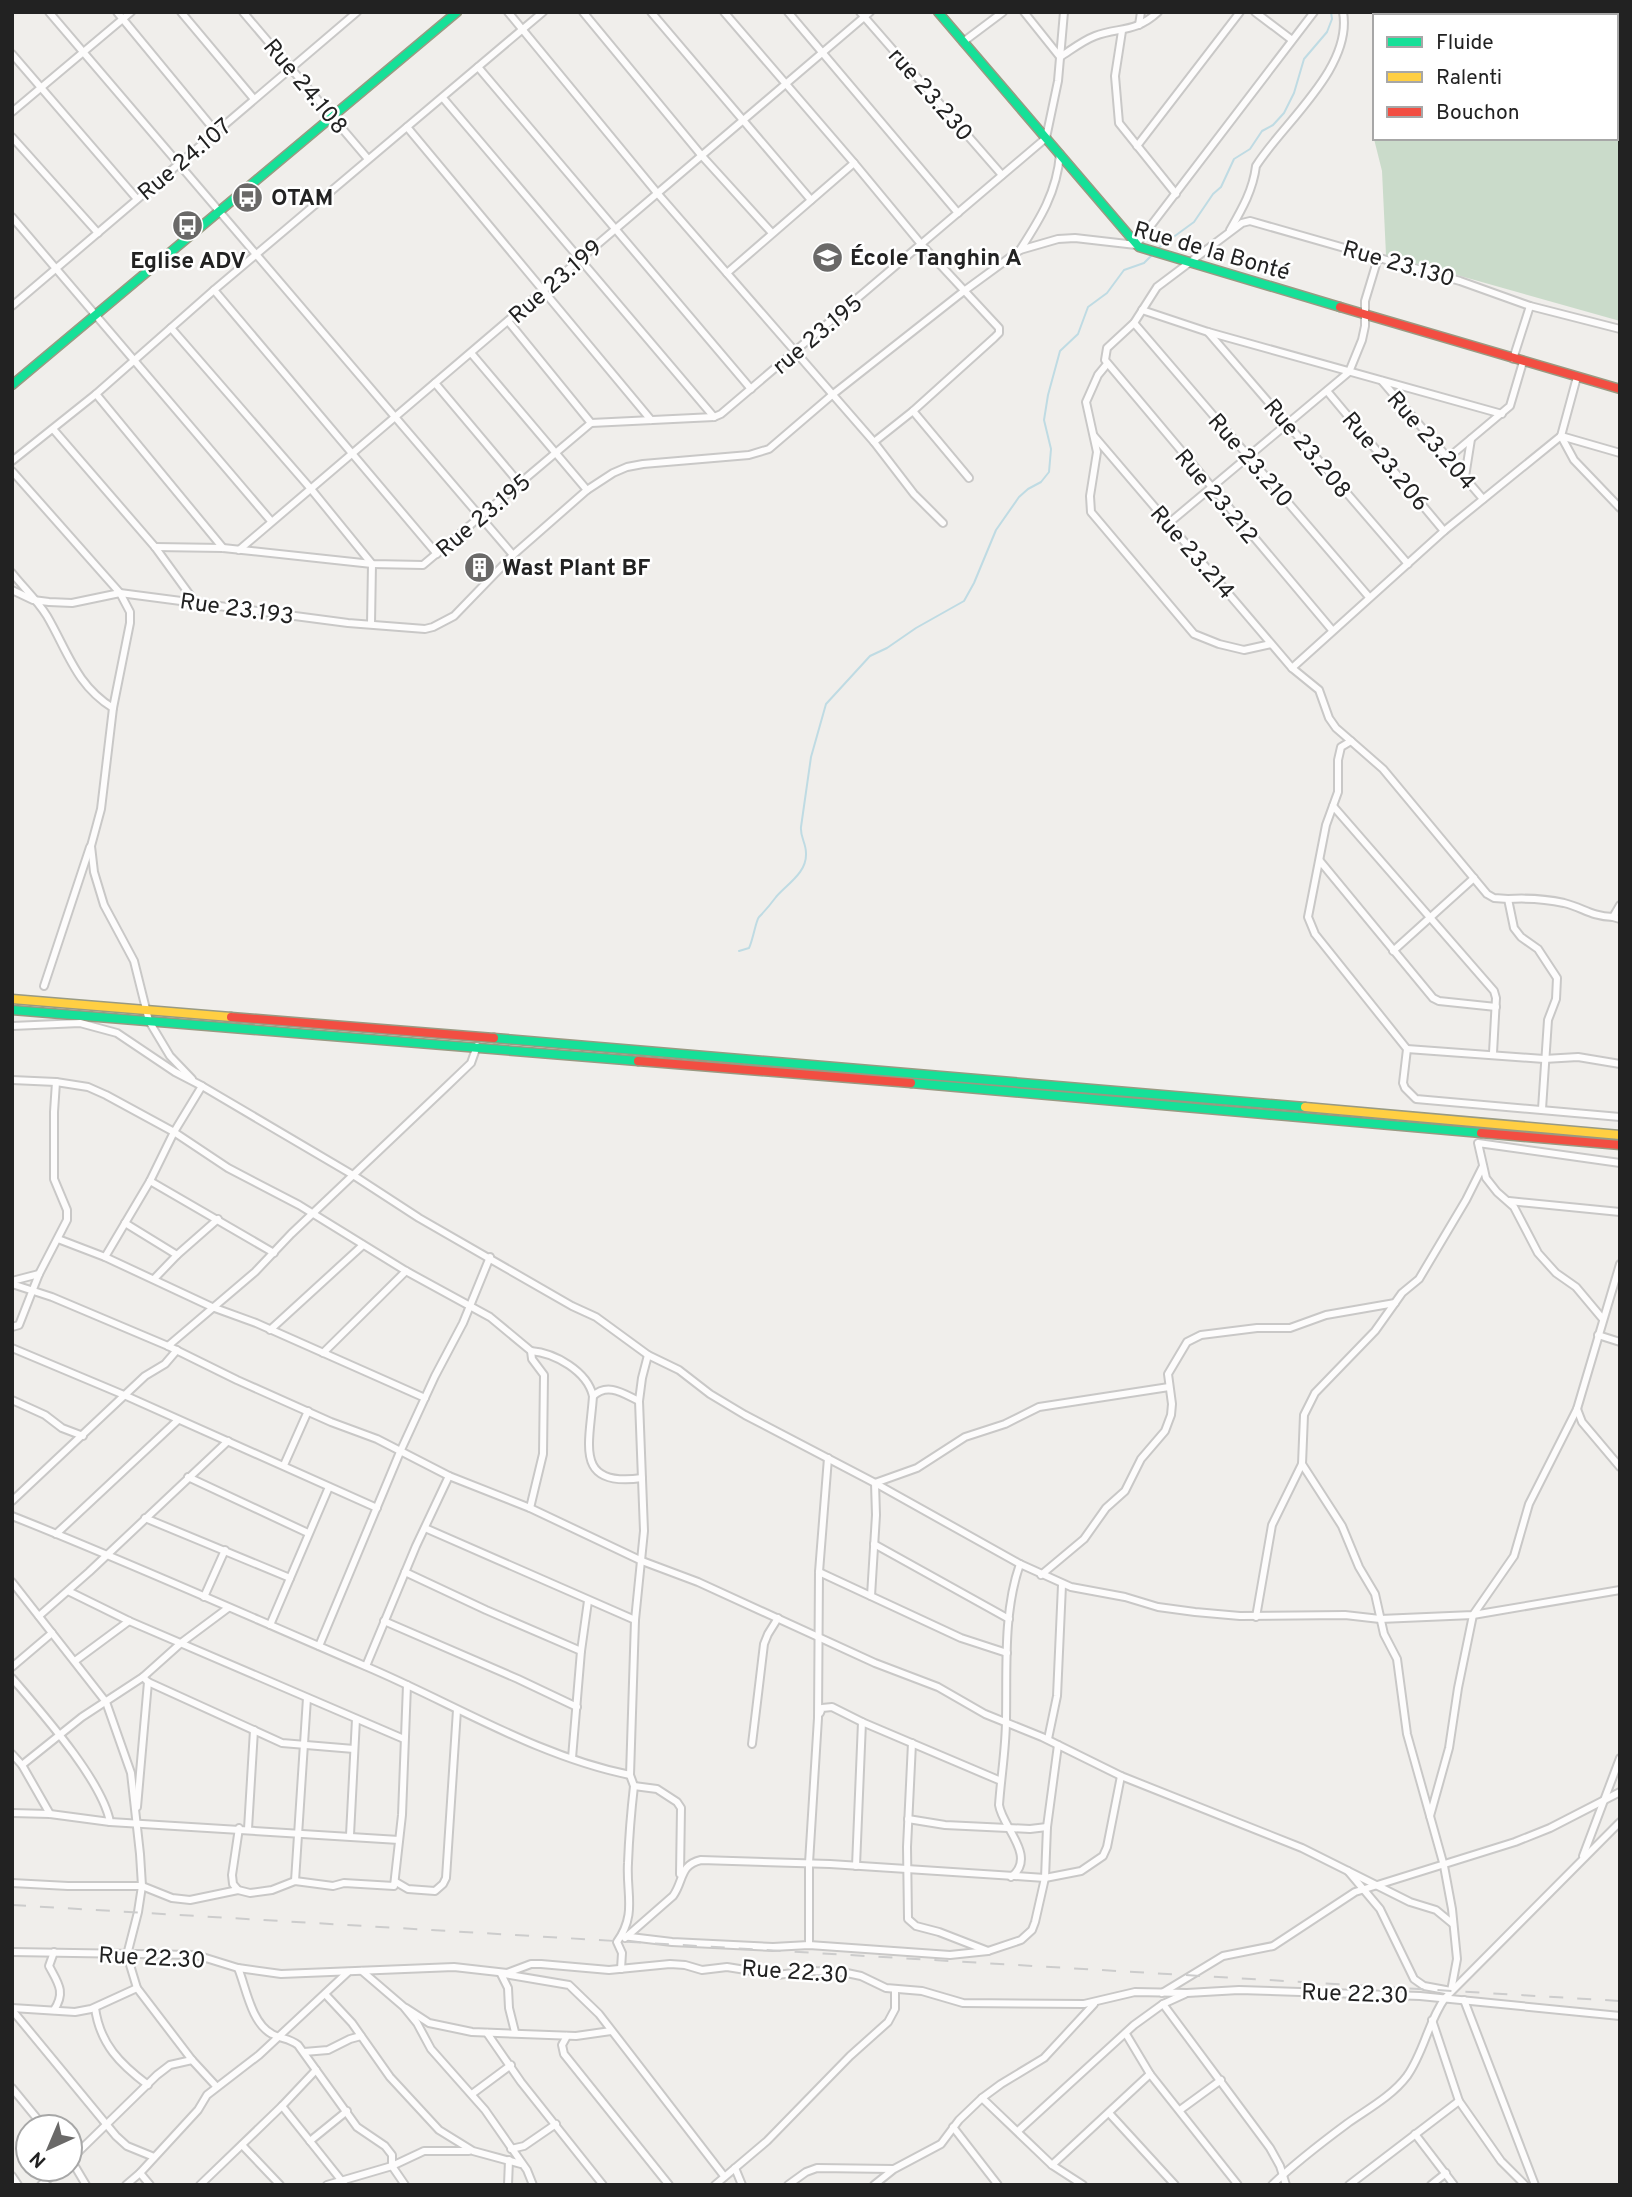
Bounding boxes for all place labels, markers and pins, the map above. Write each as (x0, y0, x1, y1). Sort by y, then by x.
bus stop icon: OTAM (231, 180, 265, 214)
place label: OTAM (271, 185, 333, 214)
bus stop icon: Eglise ADV (171, 209, 205, 243)
school or university icon: École Tanghin A (810, 240, 844, 274)
place label: École Tanghin A (850, 244, 1022, 274)
place label: Eglise ADV (130, 248, 246, 277)
building icon: Wast Plant BF (462, 550, 496, 584)
place label: Wast Plant BF (502, 555, 650, 584)

